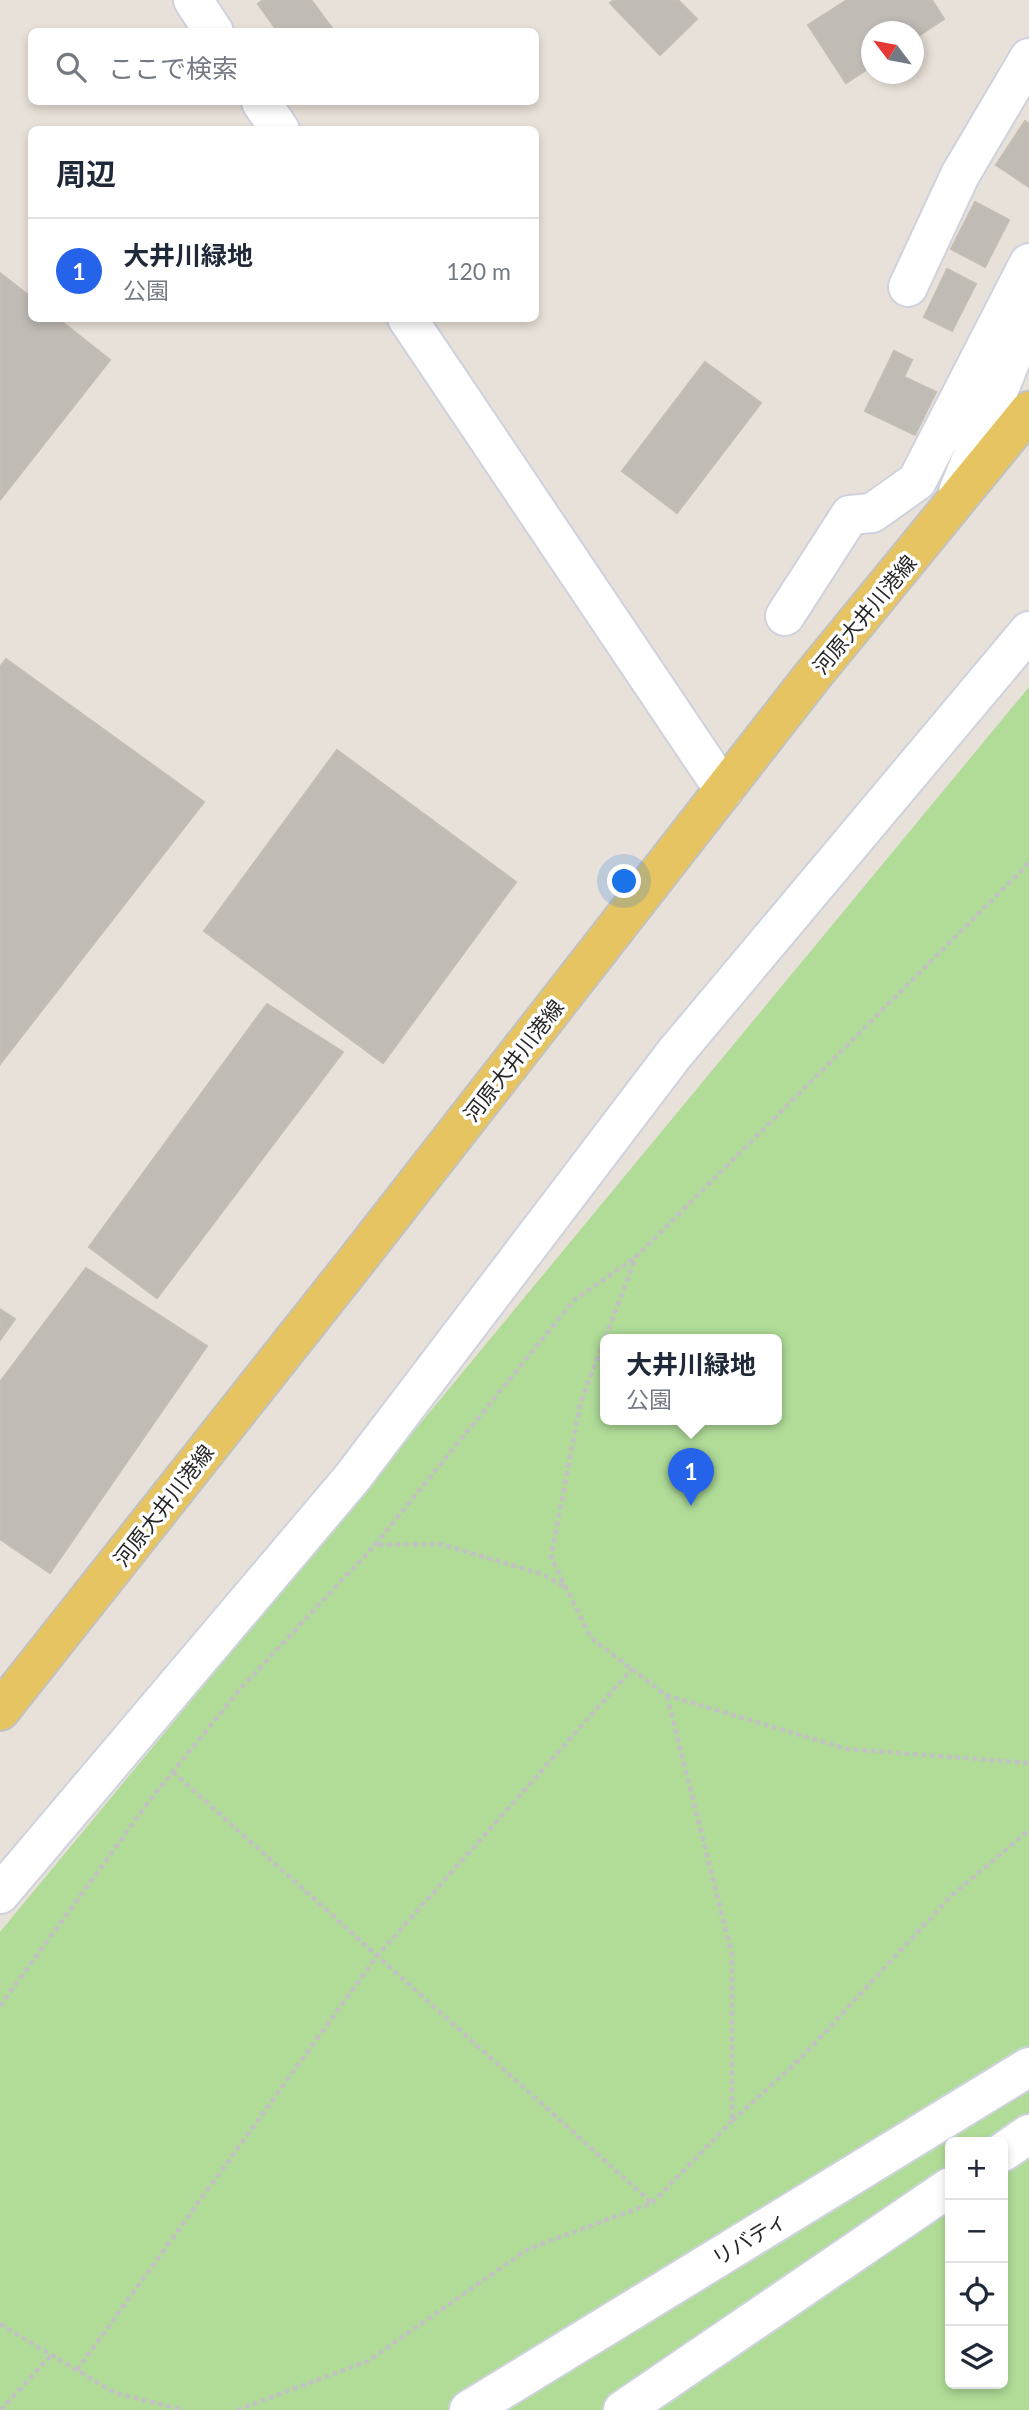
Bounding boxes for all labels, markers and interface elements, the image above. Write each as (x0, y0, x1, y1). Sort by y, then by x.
north arrow (861, 21, 924, 84)
search box (28, 28, 539, 105)
icon: search (52, 48, 90, 86)
text: ここで検索 (108, 52, 238, 84)
text: 周辺 (56, 155, 116, 191)
text: 大井川緑地 (123, 239, 253, 271)
text: 1 (72, 257, 86, 285)
text: 120 m (446, 257, 511, 285)
text: 公園 (123, 276, 169, 304)
street label: 河原大井川港線 (807, 550, 921, 678)
your location (607, 864, 641, 898)
street label: 河原大井川港線 (458, 994, 568, 1126)
popup (600, 1334, 782, 1425)
text: 大井川緑地 (626, 1348, 756, 1380)
text: 公園 (626, 1385, 672, 1413)
street label: 河原大井川港線 (108, 1439, 218, 1571)
pin: 1 (668, 1448, 714, 1506)
map controls (945, 2137, 1008, 2389)
button: + (945, 2137, 1008, 2200)
button: − (945, 2200, 1008, 2263)
street label: リバティ (707, 2206, 791, 2270)
button: locate (945, 2263, 1008, 2326)
button: layers (945, 2326, 1008, 2389)

